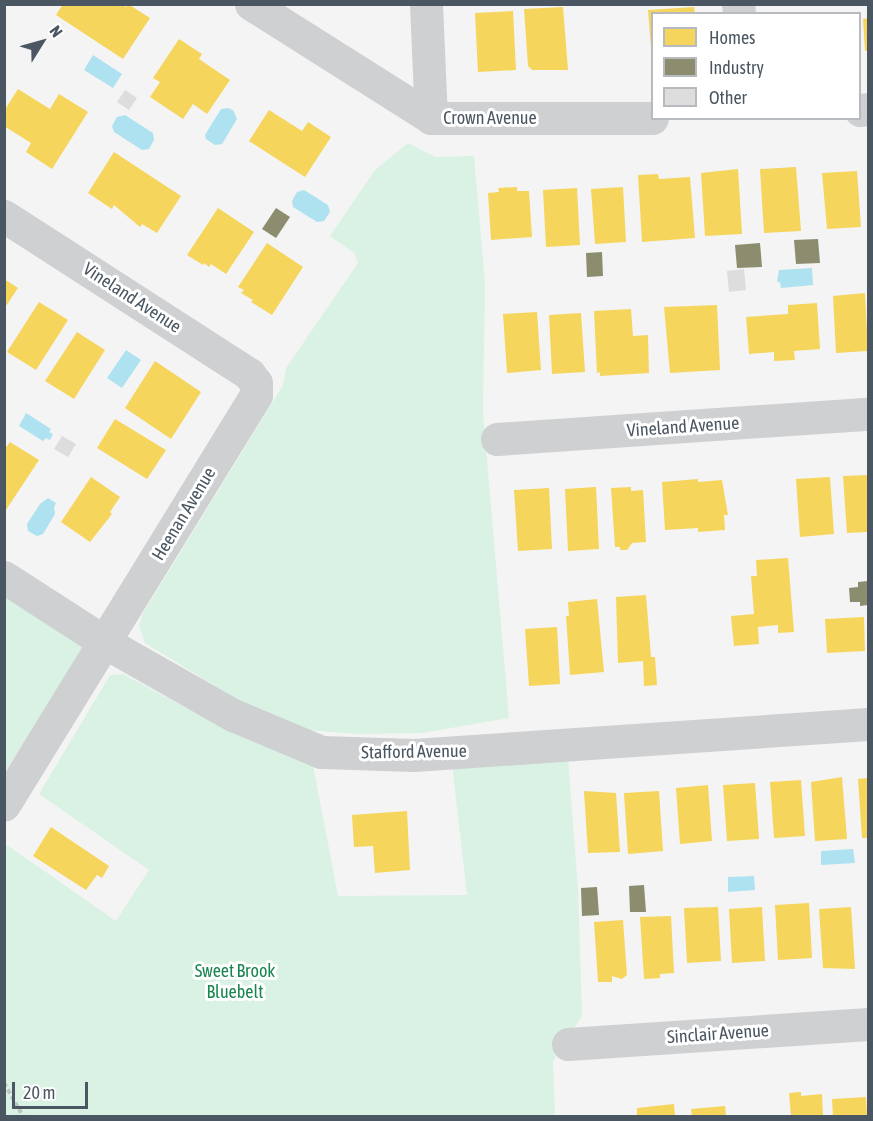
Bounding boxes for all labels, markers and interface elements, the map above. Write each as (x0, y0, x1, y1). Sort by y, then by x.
north arrow (12, 12, 72, 72)
legend (651, 12, 861, 120)
text: N (46, 22, 66, 40)
text: Homes (709, 27, 755, 48)
text: Industry (709, 57, 764, 78)
text: Other (709, 87, 747, 108)
street label: Crown Avenue (443, 107, 537, 129)
street label: Vineland Avenue (79, 258, 185, 338)
street label: Vineland Avenue (626, 412, 740, 442)
street label: Heenan Avenue (148, 464, 220, 564)
street label: Stafford Avenue (361, 740, 467, 764)
park label: Sweet Brook Bluebelt (195, 961, 275, 1004)
street label: Sinclair Avenue (666, 1020, 770, 1048)
scale bar (15, 1070, 92, 1108)
text: 20 m (23, 1082, 55, 1103)

